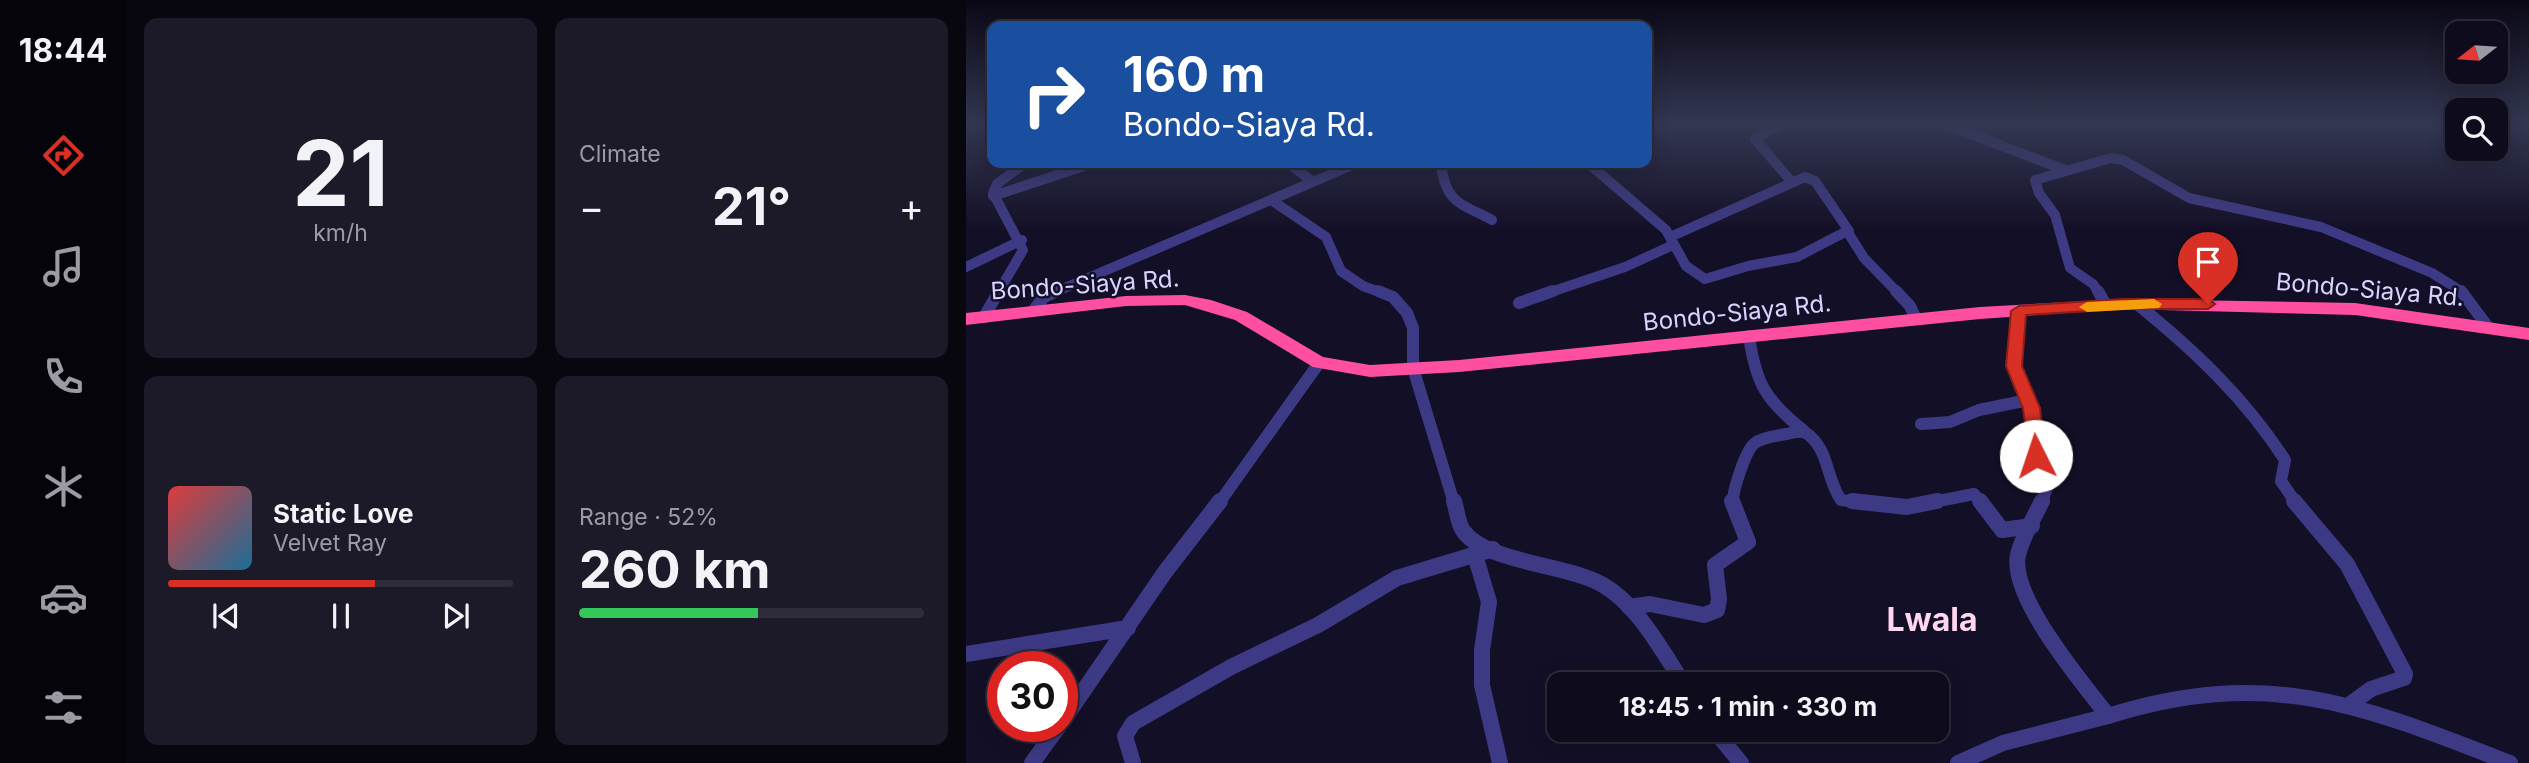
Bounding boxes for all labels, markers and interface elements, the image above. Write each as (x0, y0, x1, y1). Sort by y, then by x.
north arrow (2445, 21, 2508, 84)
map controls (2445, 21, 2508, 161)
text: 18:44 (19, 31, 107, 70)
text: 160 m (1123, 45, 1265, 104)
icon: right (1008, 49, 1099, 140)
button: search (2445, 98, 2508, 161)
text: Bondo-Siaya Rd. (1123, 105, 1375, 144)
text: 21 (292, 118, 389, 228)
icon: directions (39, 131, 88, 180)
text: Climate (579, 140, 661, 168)
text: 21° (712, 175, 791, 238)
text: − (579, 184, 604, 230)
text: + (899, 184, 924, 230)
text: km/h (313, 219, 368, 247)
pin (2178, 232, 2238, 304)
icon: music (39, 242, 88, 291)
icon: arrive (2189, 243, 2227, 281)
street label: Bondo-Siaya Rd. (990, 263, 1180, 306)
street label: Bondo-Siaya Rd. (2275, 267, 2465, 312)
street label: Bondo-Siaya Rd. (1641, 288, 1832, 337)
icon: phone (39, 352, 88, 401)
position arrow (1999, 419, 2073, 493)
icon: climate (39, 462, 88, 511)
text: Static Love (273, 498, 414, 529)
text: Range · 52% (579, 503, 718, 531)
text: Velvet Ray (273, 529, 387, 557)
text: 260 km (579, 538, 771, 601)
icon: car (39, 573, 88, 622)
icon: previous (207, 597, 245, 635)
icon: pause (322, 597, 360, 635)
icon: next (437, 597, 475, 635)
district label: Lwala (1886, 600, 1978, 639)
speed limit sign: 30 (987, 651, 1078, 742)
icon: filters (39, 683, 88, 732)
text: 18:45 · 1 min · 330 m (1619, 691, 1877, 722)

